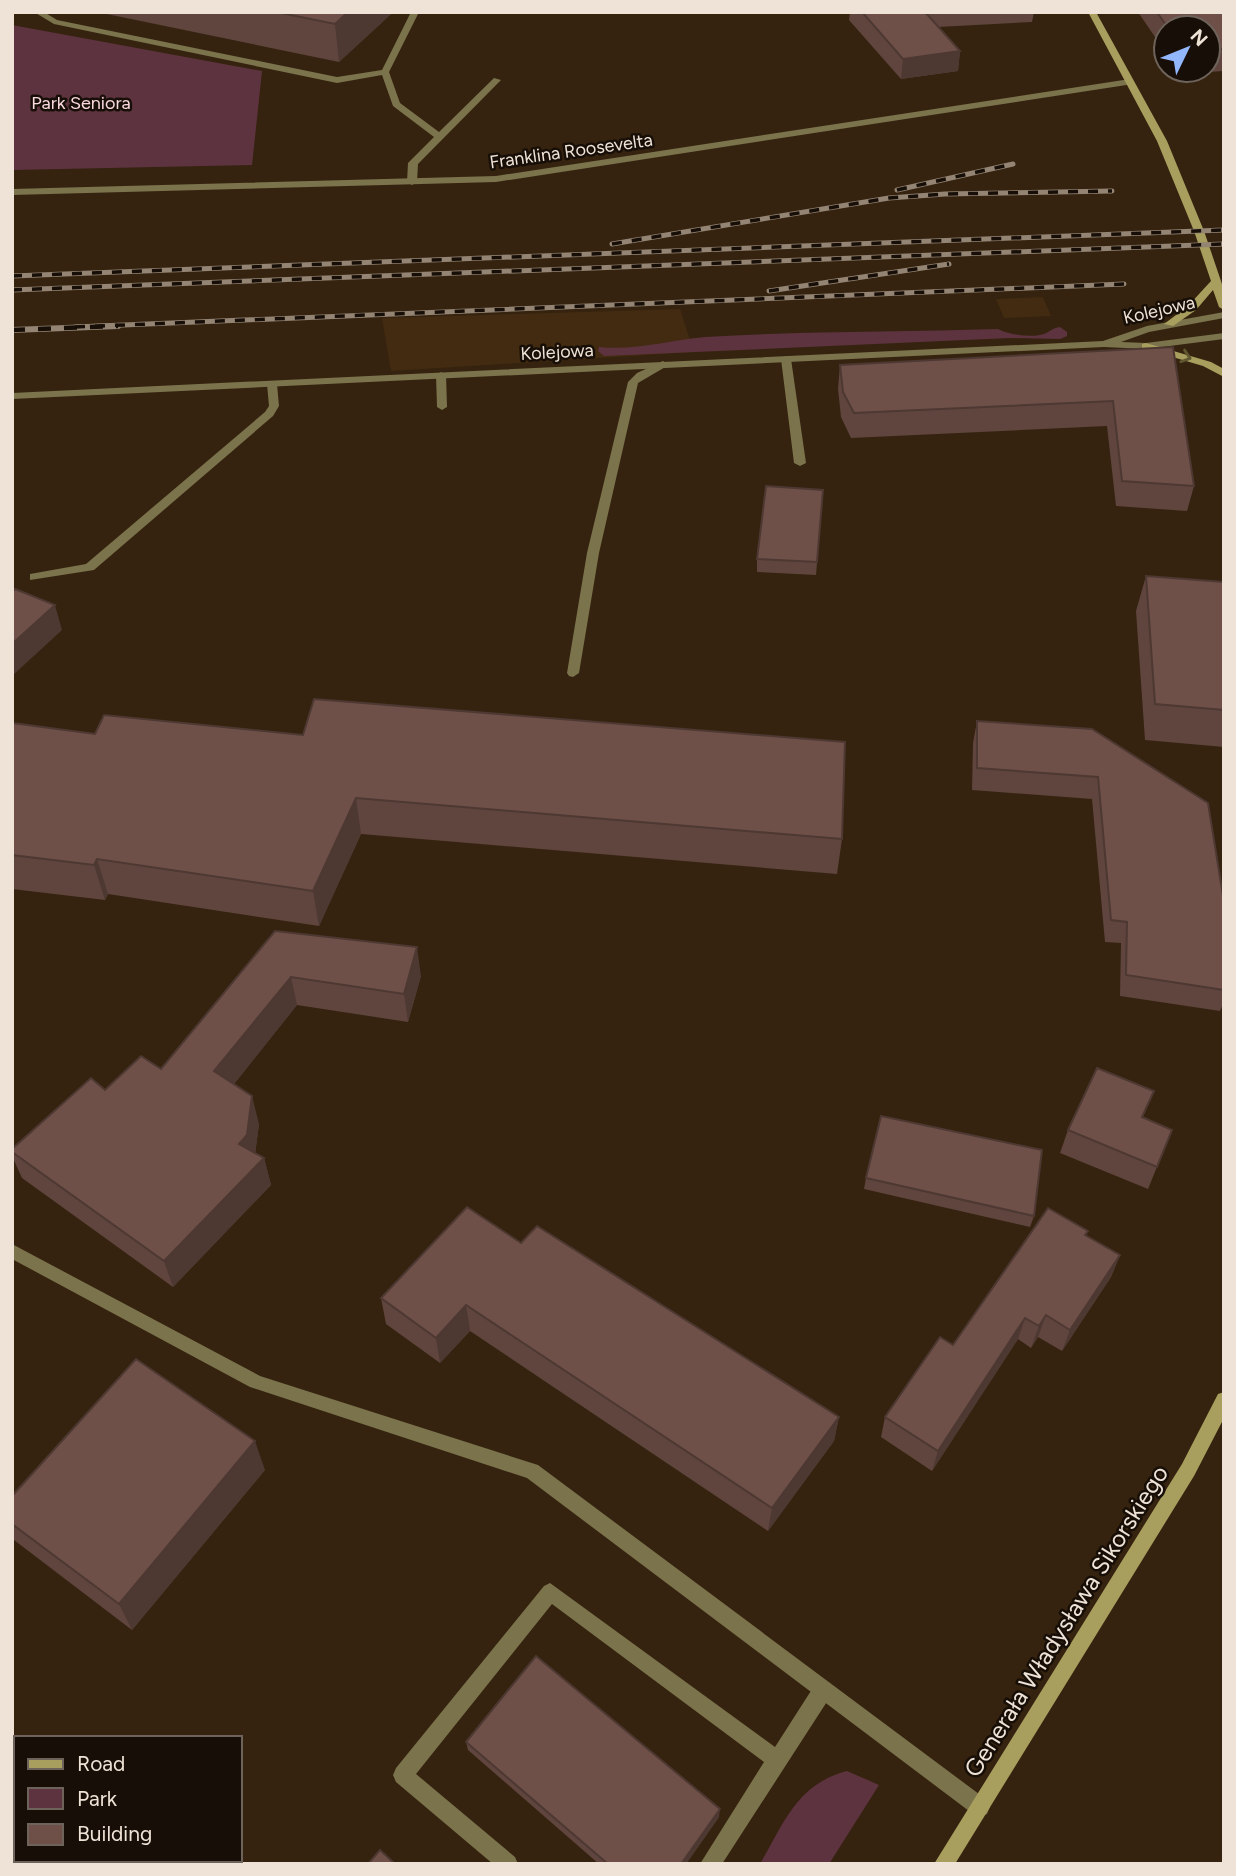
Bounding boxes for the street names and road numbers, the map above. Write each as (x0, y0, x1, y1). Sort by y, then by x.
street label: Franklina Roosevelta (488, 129, 654, 173)
street label: Kolejowa (1121, 291, 1197, 329)
street label: Kolejowa (520, 339, 594, 365)
street label: Generała Władysława Sikorskiego (958, 1460, 1174, 1782)

